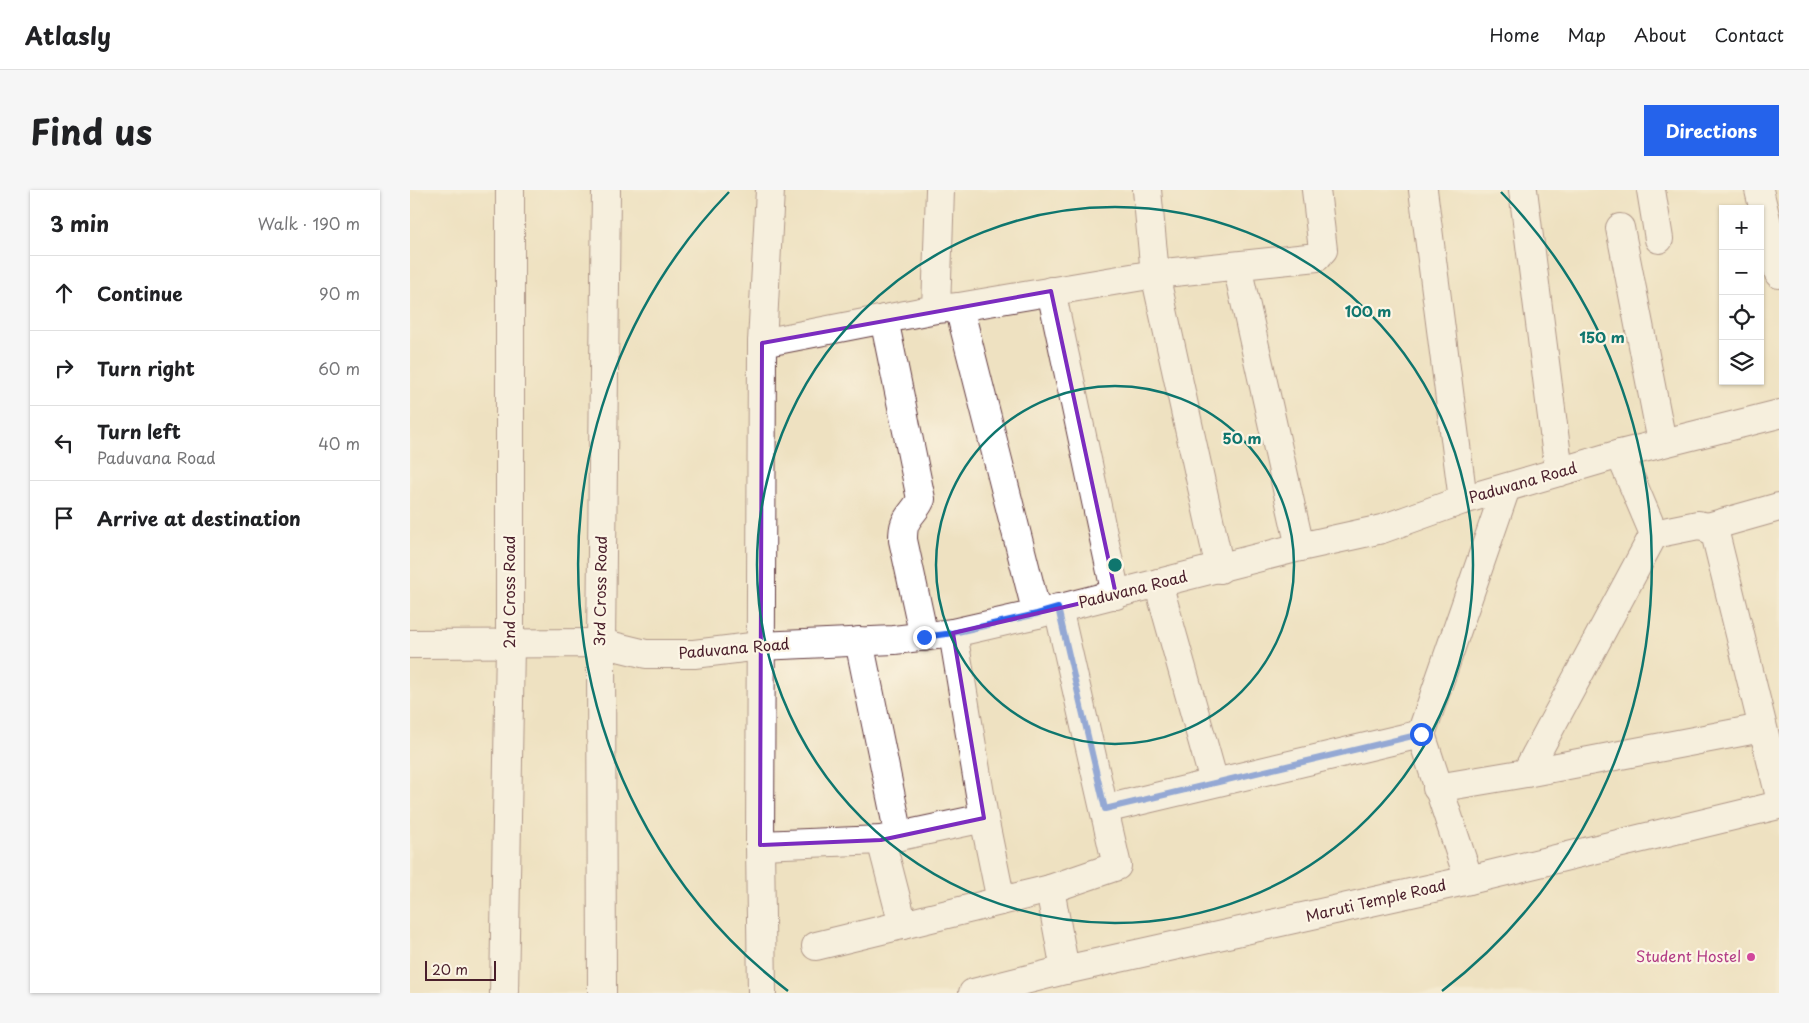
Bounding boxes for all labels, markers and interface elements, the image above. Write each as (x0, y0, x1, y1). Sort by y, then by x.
text: Atlasly (25, 17, 111, 53)
text: Home (1489, 21, 1539, 48)
text: Map (1567, 21, 1606, 48)
text: About (1634, 21, 1686, 48)
text: Contact (1714, 21, 1784, 48)
text: Find us (30, 104, 152, 157)
button: Directions (1644, 105, 1779, 156)
map controls (1719, 205, 1764, 385)
button: + (1719, 205, 1764, 250)
text: 3 min (50, 207, 109, 239)
text: Walk · 190 m (258, 211, 360, 235)
button: − (1719, 250, 1764, 295)
icon: ahead (50, 279, 78, 307)
text: Continue (97, 279, 183, 307)
text: 90 m (319, 281, 360, 305)
button: locate (1719, 295, 1764, 340)
text: 100 m (1345, 299, 1391, 322)
text: 150 m (1579, 325, 1625, 348)
button: layers (1719, 340, 1764, 385)
icon: right (50, 354, 78, 382)
text: Turn right (97, 354, 195, 382)
text: 60 m (318, 356, 360, 380)
text: Turn left (97, 417, 181, 445)
text: 50 m (1223, 426, 1261, 449)
icon: left (50, 429, 78, 457)
text: 40 m (318, 431, 360, 455)
text: Paduvana Road (97, 445, 216, 469)
street label: Paduvana Road (1466, 455, 1579, 508)
icon: arrive (50, 504, 78, 532)
text: Arrive at destination (97, 504, 301, 532)
street label: 2nd Cross Road (497, 535, 520, 649)
street label: 3rd Cross Road (587, 535, 612, 646)
centre of rings (1106, 556, 1124, 574)
street label: Paduvana Road (1076, 564, 1190, 613)
route end (913, 626, 936, 649)
street label: Paduvana Road (677, 631, 790, 664)
route start (1410, 723, 1433, 746)
street label: Maruti Temple Road (1303, 872, 1448, 927)
place label: Student Hostel (1636, 944, 1741, 967)
marker: Student Hostel (1745, 951, 1757, 963)
scale bar (425, 958, 496, 981)
text: 20 m (432, 959, 468, 980)

